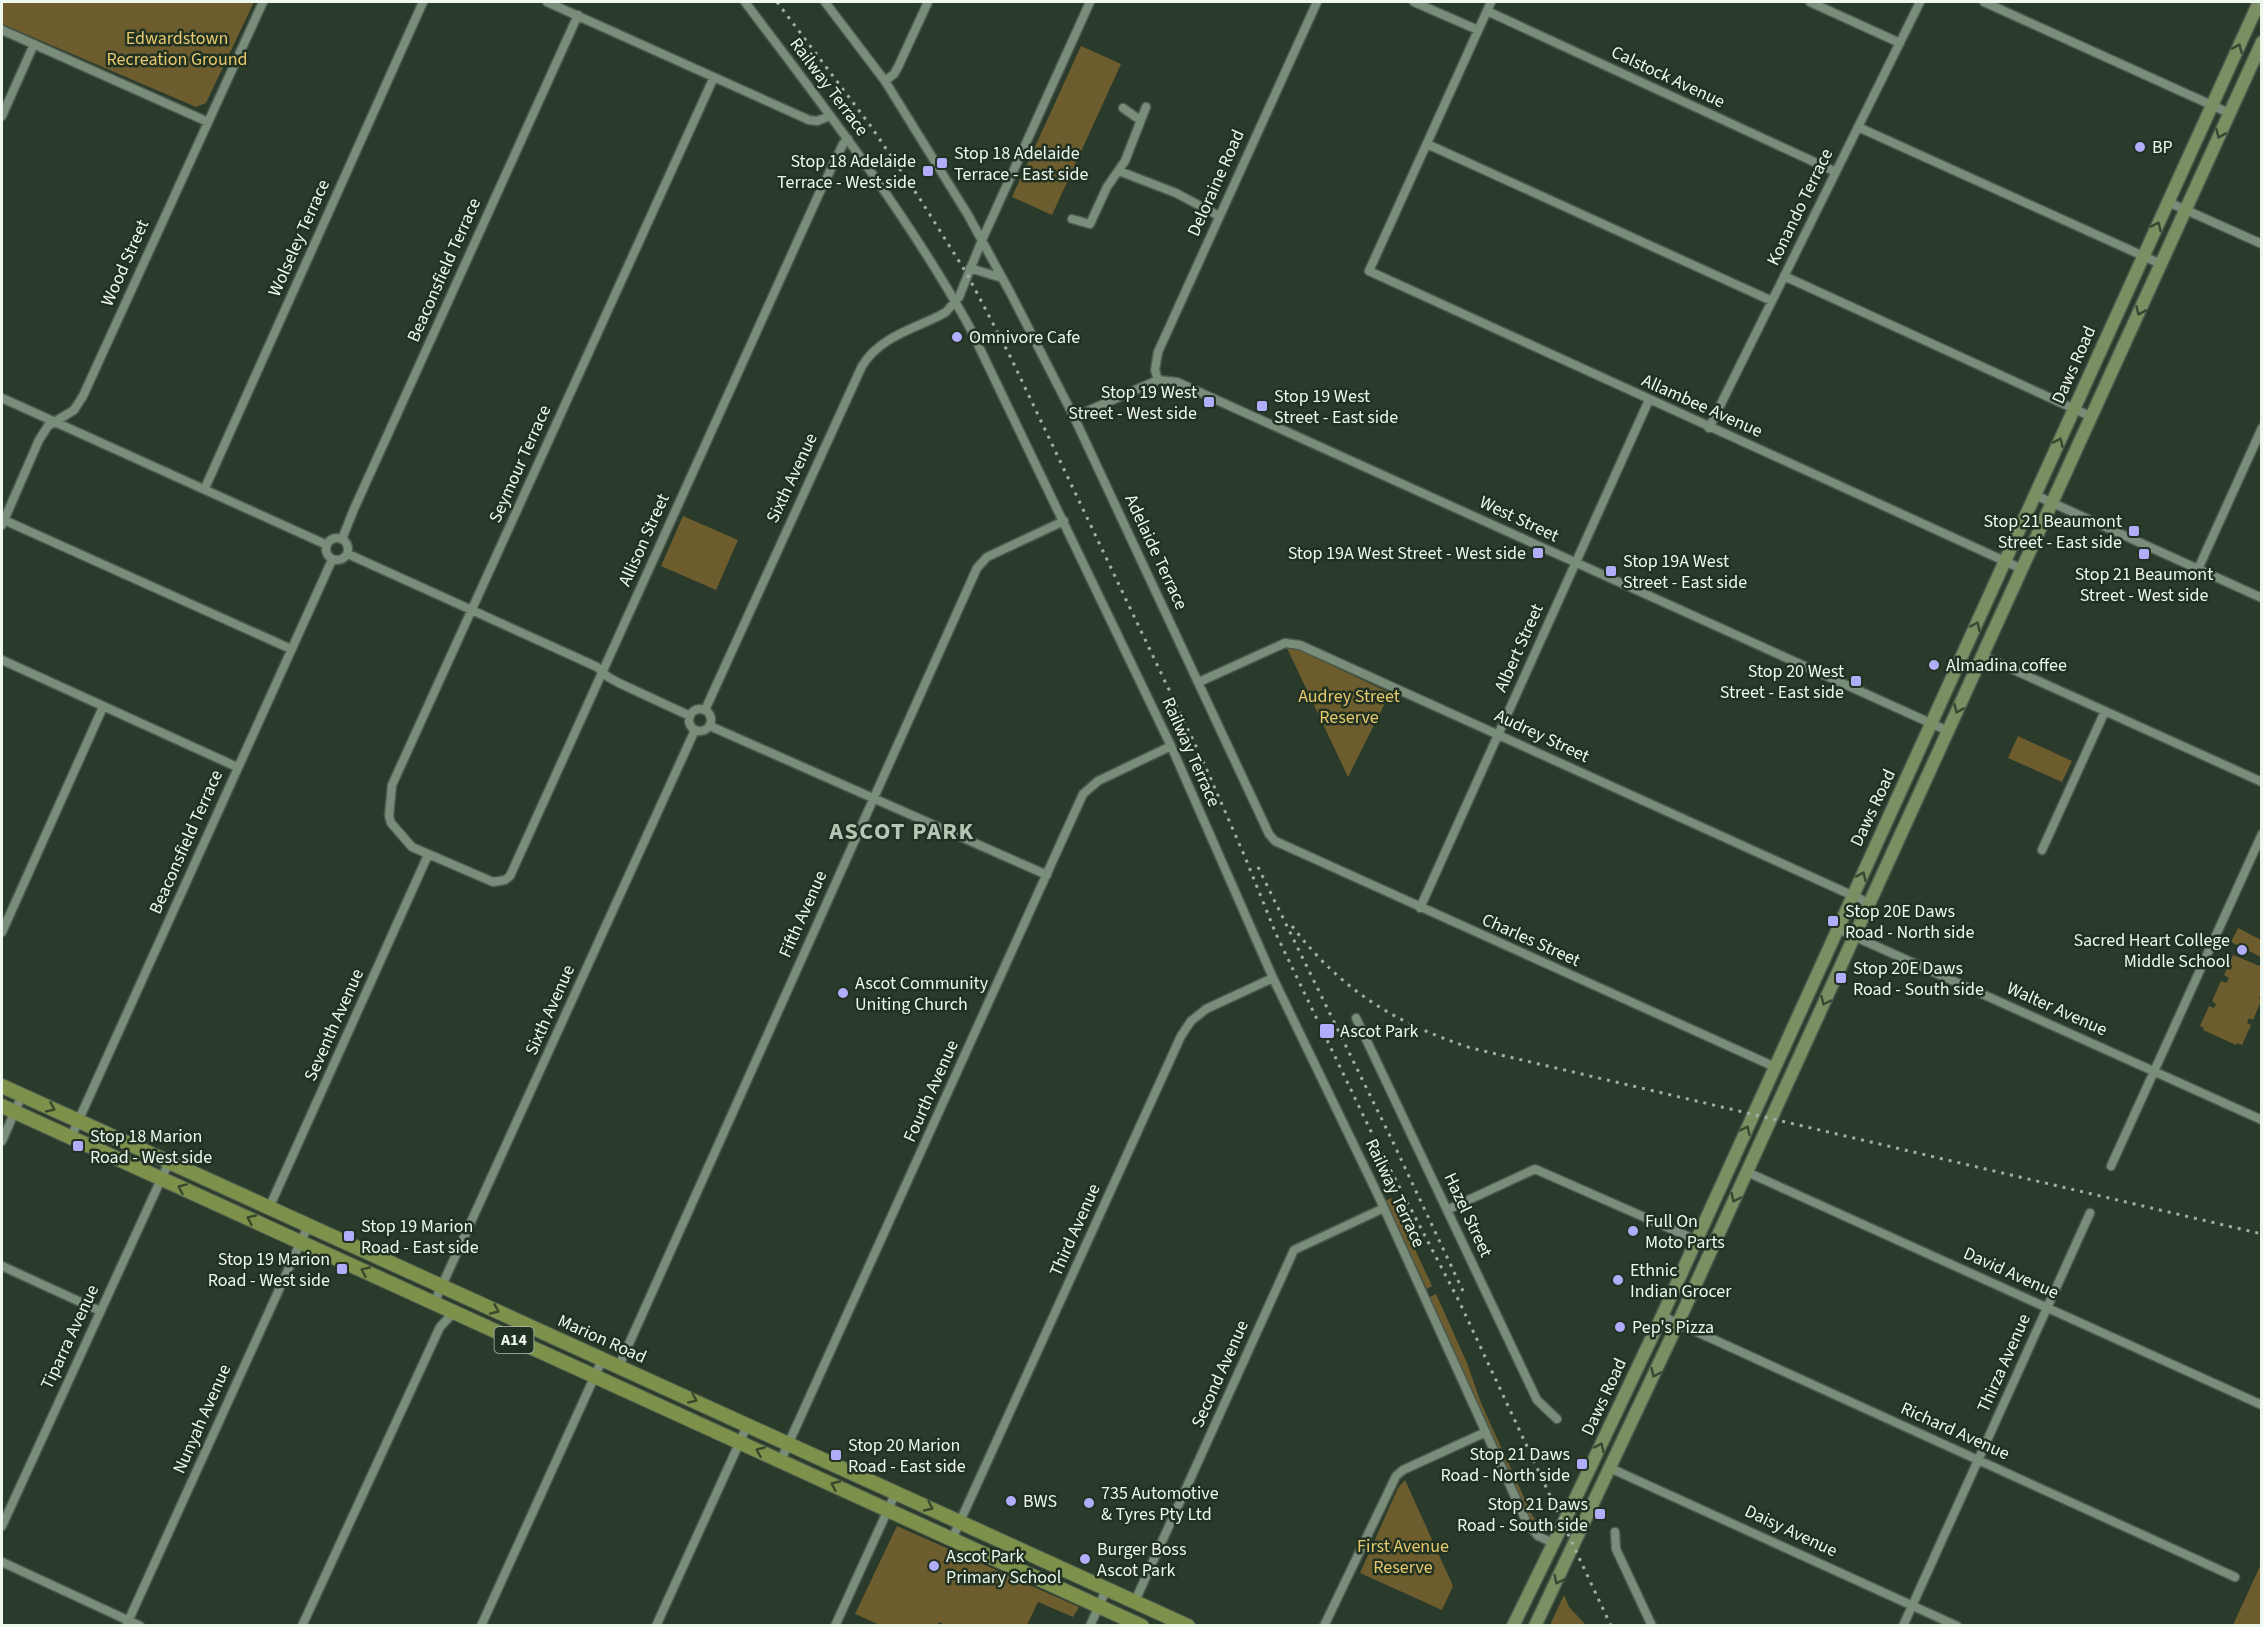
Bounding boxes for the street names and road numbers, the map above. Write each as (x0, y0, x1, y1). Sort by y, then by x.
street label: Railway Terrace (784, 33, 874, 141)
street label: Calstock Avenue (1607, 40, 1729, 114)
street label: Deloraine Road (1181, 126, 1251, 240)
street label: Konando Terrace (1761, 144, 1839, 270)
street label: Wolseley Terrace (262, 175, 336, 301)
street label: Beaconsfield Terrace (401, 194, 487, 346)
street label: Wood Street (95, 216, 155, 310)
street label: Daws Road (2046, 322, 2102, 408)
street label: Allambee Avenue (1638, 368, 1766, 444)
street label: Seymour Terrace (483, 401, 557, 527)
street label: Sixth Avenue (760, 429, 824, 527)
street label: Allison Street (612, 490, 676, 590)
street label: Adelaide Terrace (1118, 490, 1194, 614)
street label: West Street (1475, 490, 1563, 548)
street label: Albert Street (1488, 600, 1550, 696)
street label: Railway Terrace (1156, 693, 1226, 811)
street label: Audrey Street (1491, 703, 1593, 769)
street label: Daws Road (1844, 765, 1902, 851)
street label: Beaconsfield Terrace (143, 766, 229, 918)
street label: Fifth Avenue (773, 866, 833, 962)
street label: Charles Street (1478, 907, 1584, 973)
street label: Sixth Avenue (519, 961, 581, 1059)
street label: Seventh Avenue (298, 965, 370, 1085)
street label: Walter Avenue (2003, 976, 2111, 1042)
street label: Fourth Avenue (897, 1036, 965, 1146)
street label: Railway Terrace (1359, 1135, 1431, 1252)
street label: Hazel Street (1438, 1169, 1498, 1261)
street label: Third Avenue (1043, 1180, 1107, 1280)
street label: David Avenue (1959, 1241, 2063, 1305)
street label: Tiparra Avenue (35, 1280, 105, 1394)
street label: Marion Road (554, 1308, 650, 1370)
street label: Thirza Avenue (1971, 1310, 2037, 1416)
street label: Second Avenue (1185, 1316, 1255, 1432)
road number: A14 (494, 1327, 534, 1353)
street label: Daws Road (1575, 1354, 1633, 1440)
street label: Nunyah Avenue (167, 1360, 237, 1478)
street label: Richard Avenue (1897, 1396, 2014, 1466)
street label: Daisy Avenue (1741, 1499, 1841, 1563)

